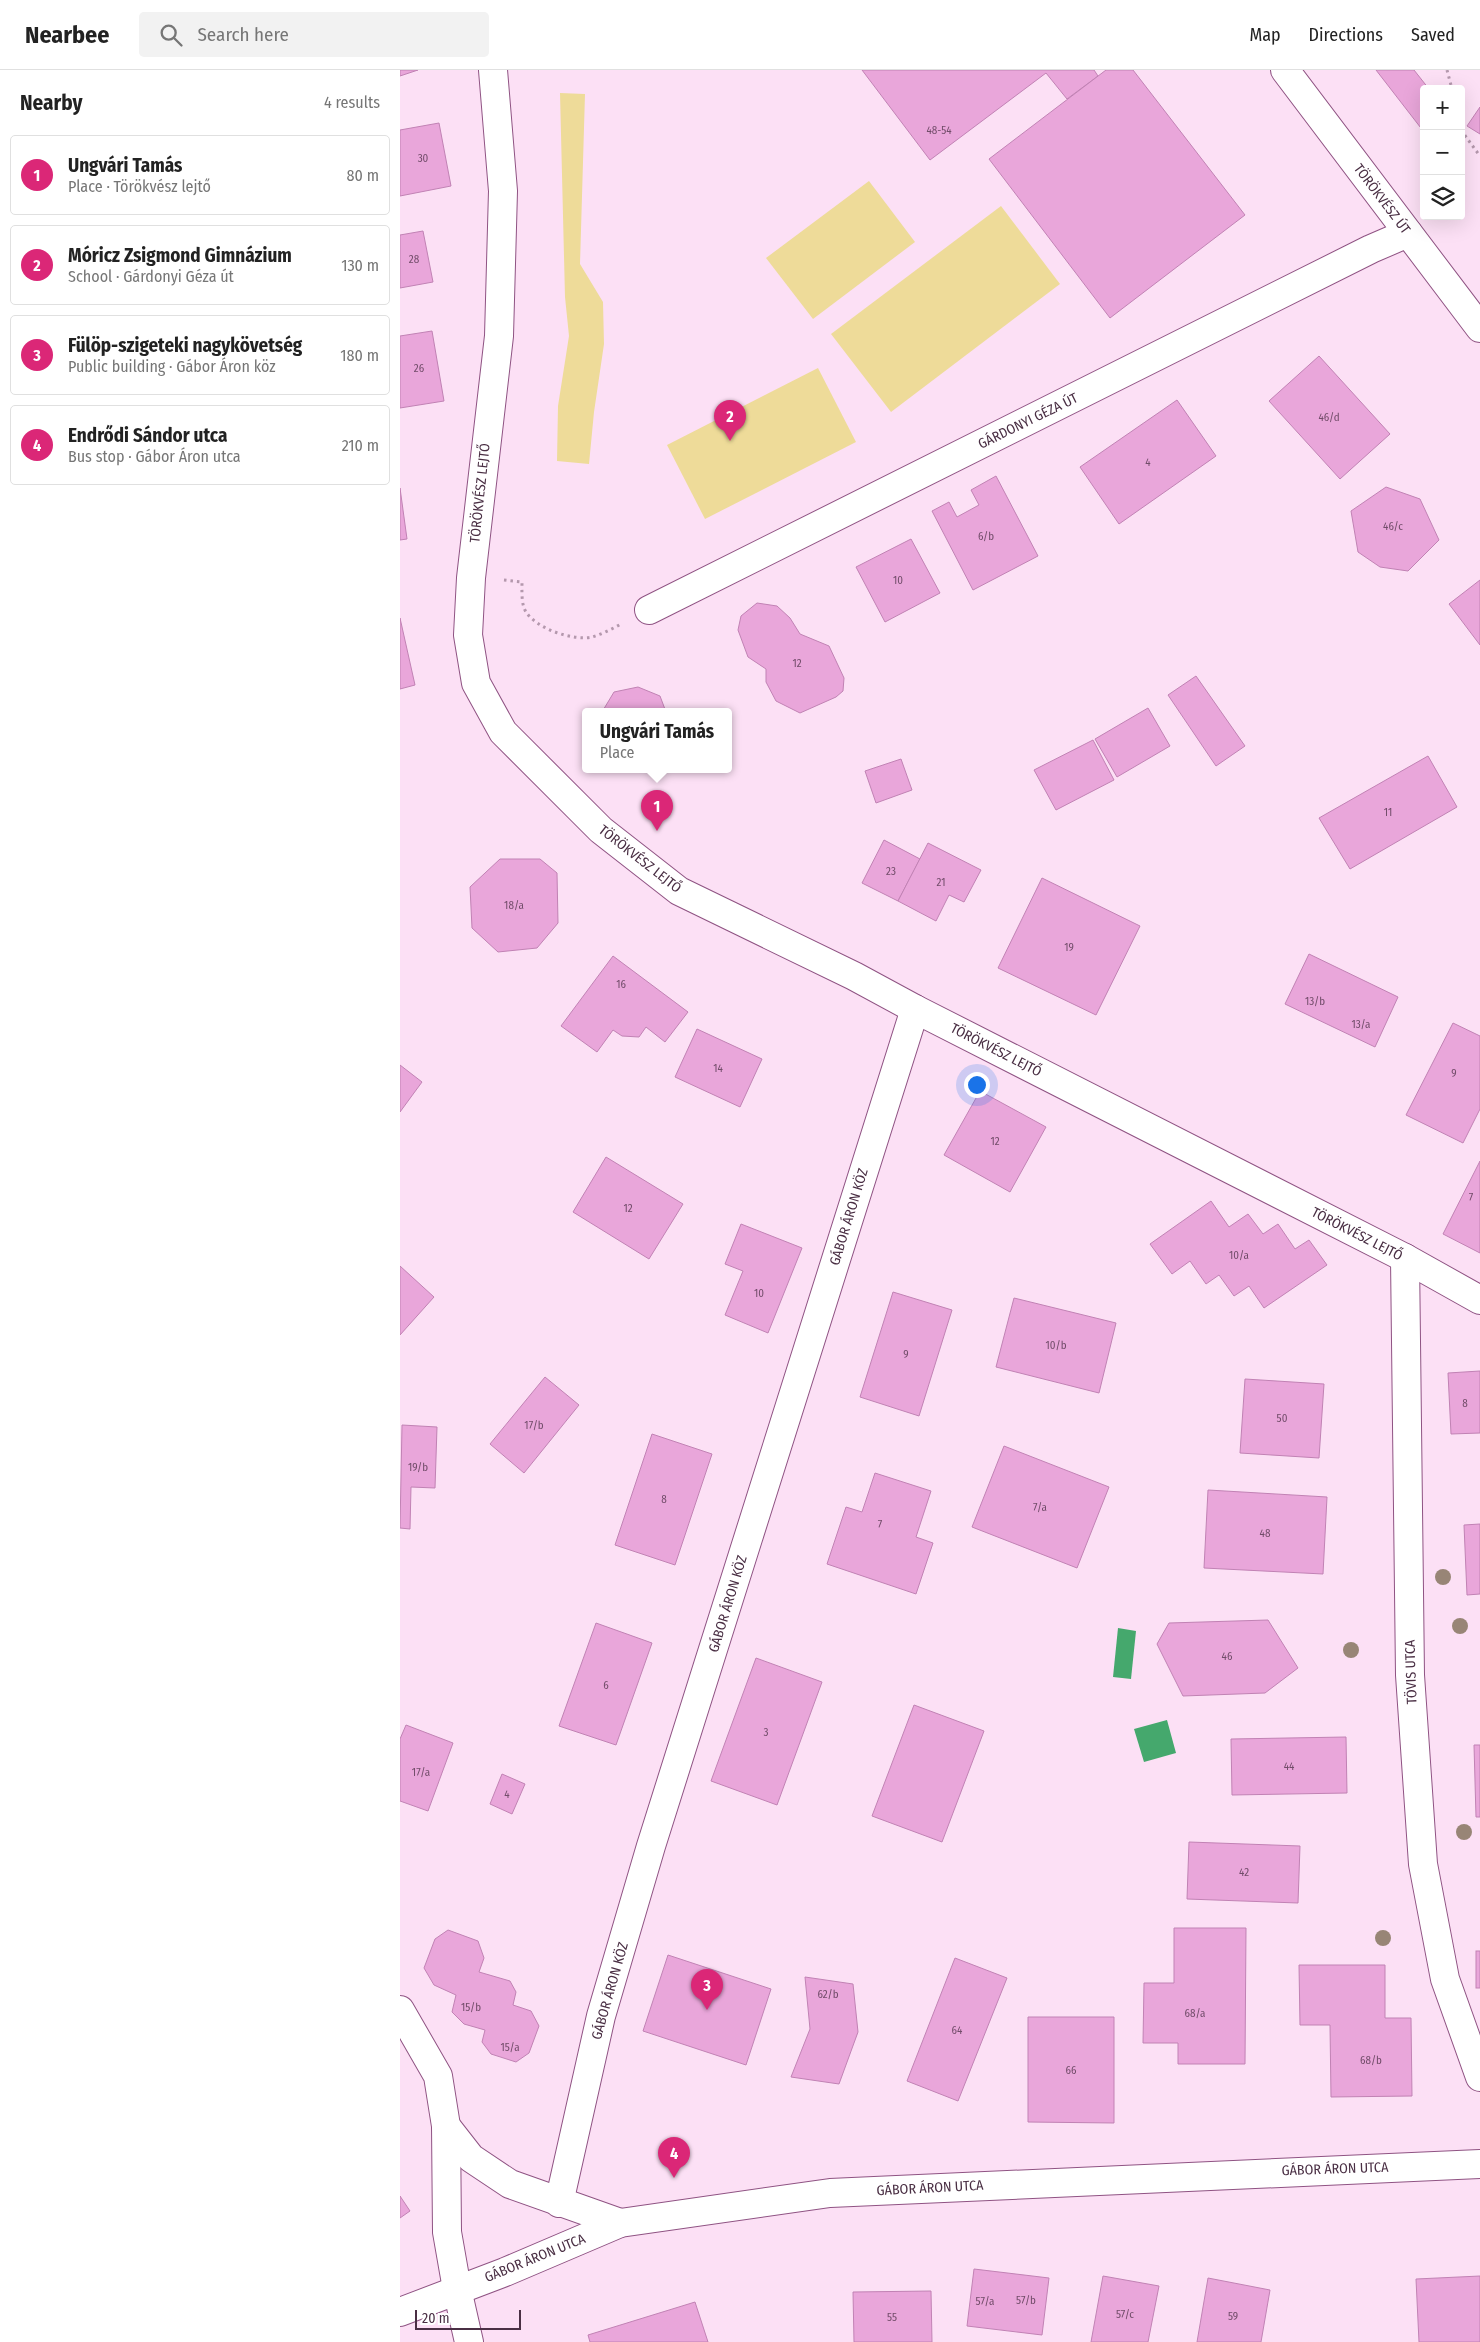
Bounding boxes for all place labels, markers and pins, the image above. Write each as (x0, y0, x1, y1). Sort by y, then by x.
pin: 2 (714, 400, 746, 441)
pin: 1 (641, 790, 673, 831)
pin: 3 (691, 1969, 723, 2010)
pin: 4 (658, 2137, 690, 2178)

